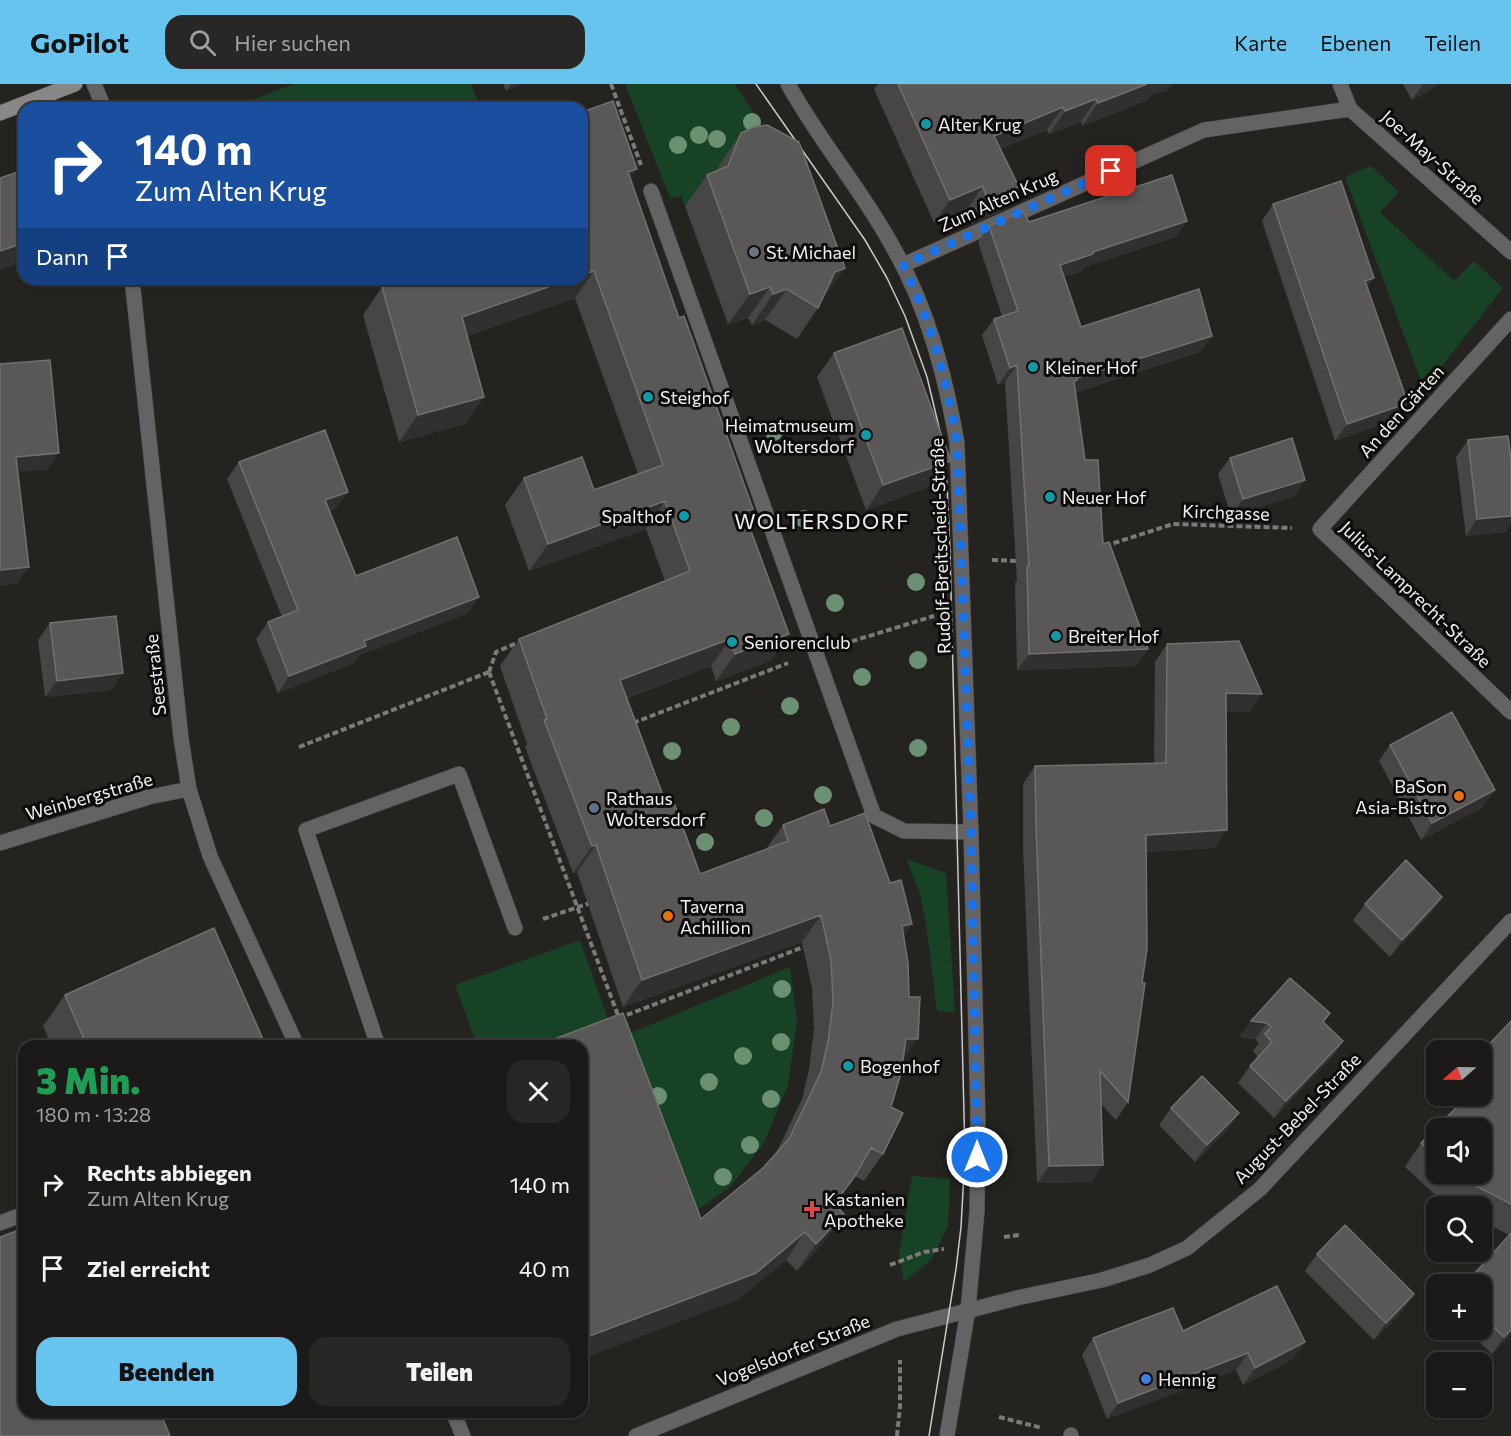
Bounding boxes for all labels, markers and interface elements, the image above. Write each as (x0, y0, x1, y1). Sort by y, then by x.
search box (165, 15, 585, 69)
text: GoPilot (30, 25, 129, 59)
icon: search (186, 26, 219, 59)
text: Hier suchen (234, 29, 351, 56)
text: Karte (1234, 30, 1287, 55)
text: Ebenen (1320, 30, 1391, 55)
text: Teilen (1424, 30, 1481, 55)
street label: Joe-May-Straße (1377, 105, 1489, 209)
place label: Alter Krug (938, 113, 1022, 135)
marker: Alter Krug (919, 117, 933, 131)
text: 140 m (135, 122, 252, 174)
icon: right (36, 126, 114, 204)
pin (1085, 145, 1136, 196)
icon: arrive (1094, 154, 1127, 187)
street label: Zum Alten Krug (935, 164, 1061, 236)
text: Zum Alten Krug (135, 174, 327, 207)
icon: arrive (101, 240, 134, 273)
place label: St. Michael (766, 241, 856, 263)
text: Dann (36, 243, 89, 270)
marker: St. Michael (747, 245, 761, 259)
place label: Kleiner Hof (1045, 356, 1138, 378)
marker: Kleiner Hof (1026, 360, 1040, 374)
street label: An den Gärten (1354, 360, 1448, 462)
place label: Steighof (660, 386, 730, 408)
marker: Steighof (641, 390, 655, 404)
place label: Heimatmuseum Woltersdorf (725, 414, 855, 457)
marker: Heimatmuseum Woltersdorf (859, 428, 873, 442)
street label: Rudolf-Breitscheid-Straße (925, 438, 955, 654)
place label: Neuer Hof (1062, 486, 1147, 508)
marker: Neuer Hof (1043, 490, 1057, 504)
street label: Kirchgasse (1182, 499, 1270, 525)
place label: Spalthof (601, 505, 673, 527)
district label: WOLTERSDORF (734, 508, 910, 533)
marker: Spalthof (677, 509, 691, 523)
street label: Julius-Lamprecht-Straße (1336, 516, 1496, 672)
place label: Breiter Hof (1068, 625, 1160, 647)
marker: Breiter Hof (1049, 629, 1063, 643)
place label: Seniorenclub (744, 631, 851, 653)
street label: Seestraße (140, 633, 170, 717)
marker: Seniorenclub (725, 635, 739, 649)
street label: Weinbergstraße (23, 767, 155, 825)
place label: BaSon Asia-Bistro (1355, 775, 1447, 818)
place label: Rathaus Woltersdorf (606, 787, 707, 830)
marker: BaSon Asia-Bistro (1452, 789, 1466, 803)
marker: Rathaus Woltersdorf (587, 801, 601, 815)
place label: Taverna Achillion (680, 895, 751, 938)
marker: Taverna Achillion (661, 909, 675, 923)
north arrow (1426, 1040, 1492, 1106)
map controls (1426, 1040, 1492, 1418)
street label: August-Bebel-Straße (1229, 1048, 1365, 1188)
place label: Bogenhof (860, 1055, 941, 1077)
text: 3 Min. (36, 1057, 140, 1101)
marker: Bogenhof (841, 1059, 855, 1073)
button: close (507, 1060, 570, 1123)
text: 180 m · 13:28 (36, 1102, 151, 1126)
button: sound (1426, 1118, 1492, 1184)
position arrow (945, 1125, 1009, 1189)
text: Rechts abbiegen (87, 1159, 252, 1186)
icon: right (36, 1168, 69, 1201)
text: 140 m (510, 1171, 570, 1198)
text: Zum Alten Krug (87, 1186, 229, 1210)
place label: Kastanien Apotheke (824, 1188, 905, 1231)
button: search (1426, 1196, 1492, 1262)
marker: Kastanien Apotheke (805, 1202, 819, 1216)
icon: arrive (36, 1252, 69, 1285)
text: Ziel erreicht (87, 1255, 210, 1282)
text: 40 m (519, 1255, 570, 1282)
button: + (1426, 1274, 1492, 1340)
street label: Vogelsdorfer Straße (713, 1309, 873, 1391)
button: Beenden (36, 1337, 297, 1406)
button: Teilen (309, 1337, 570, 1406)
button: − (1426, 1352, 1492, 1418)
place label: Hennig (1158, 1368, 1216, 1390)
marker: Hennig (1139, 1372, 1153, 1386)

